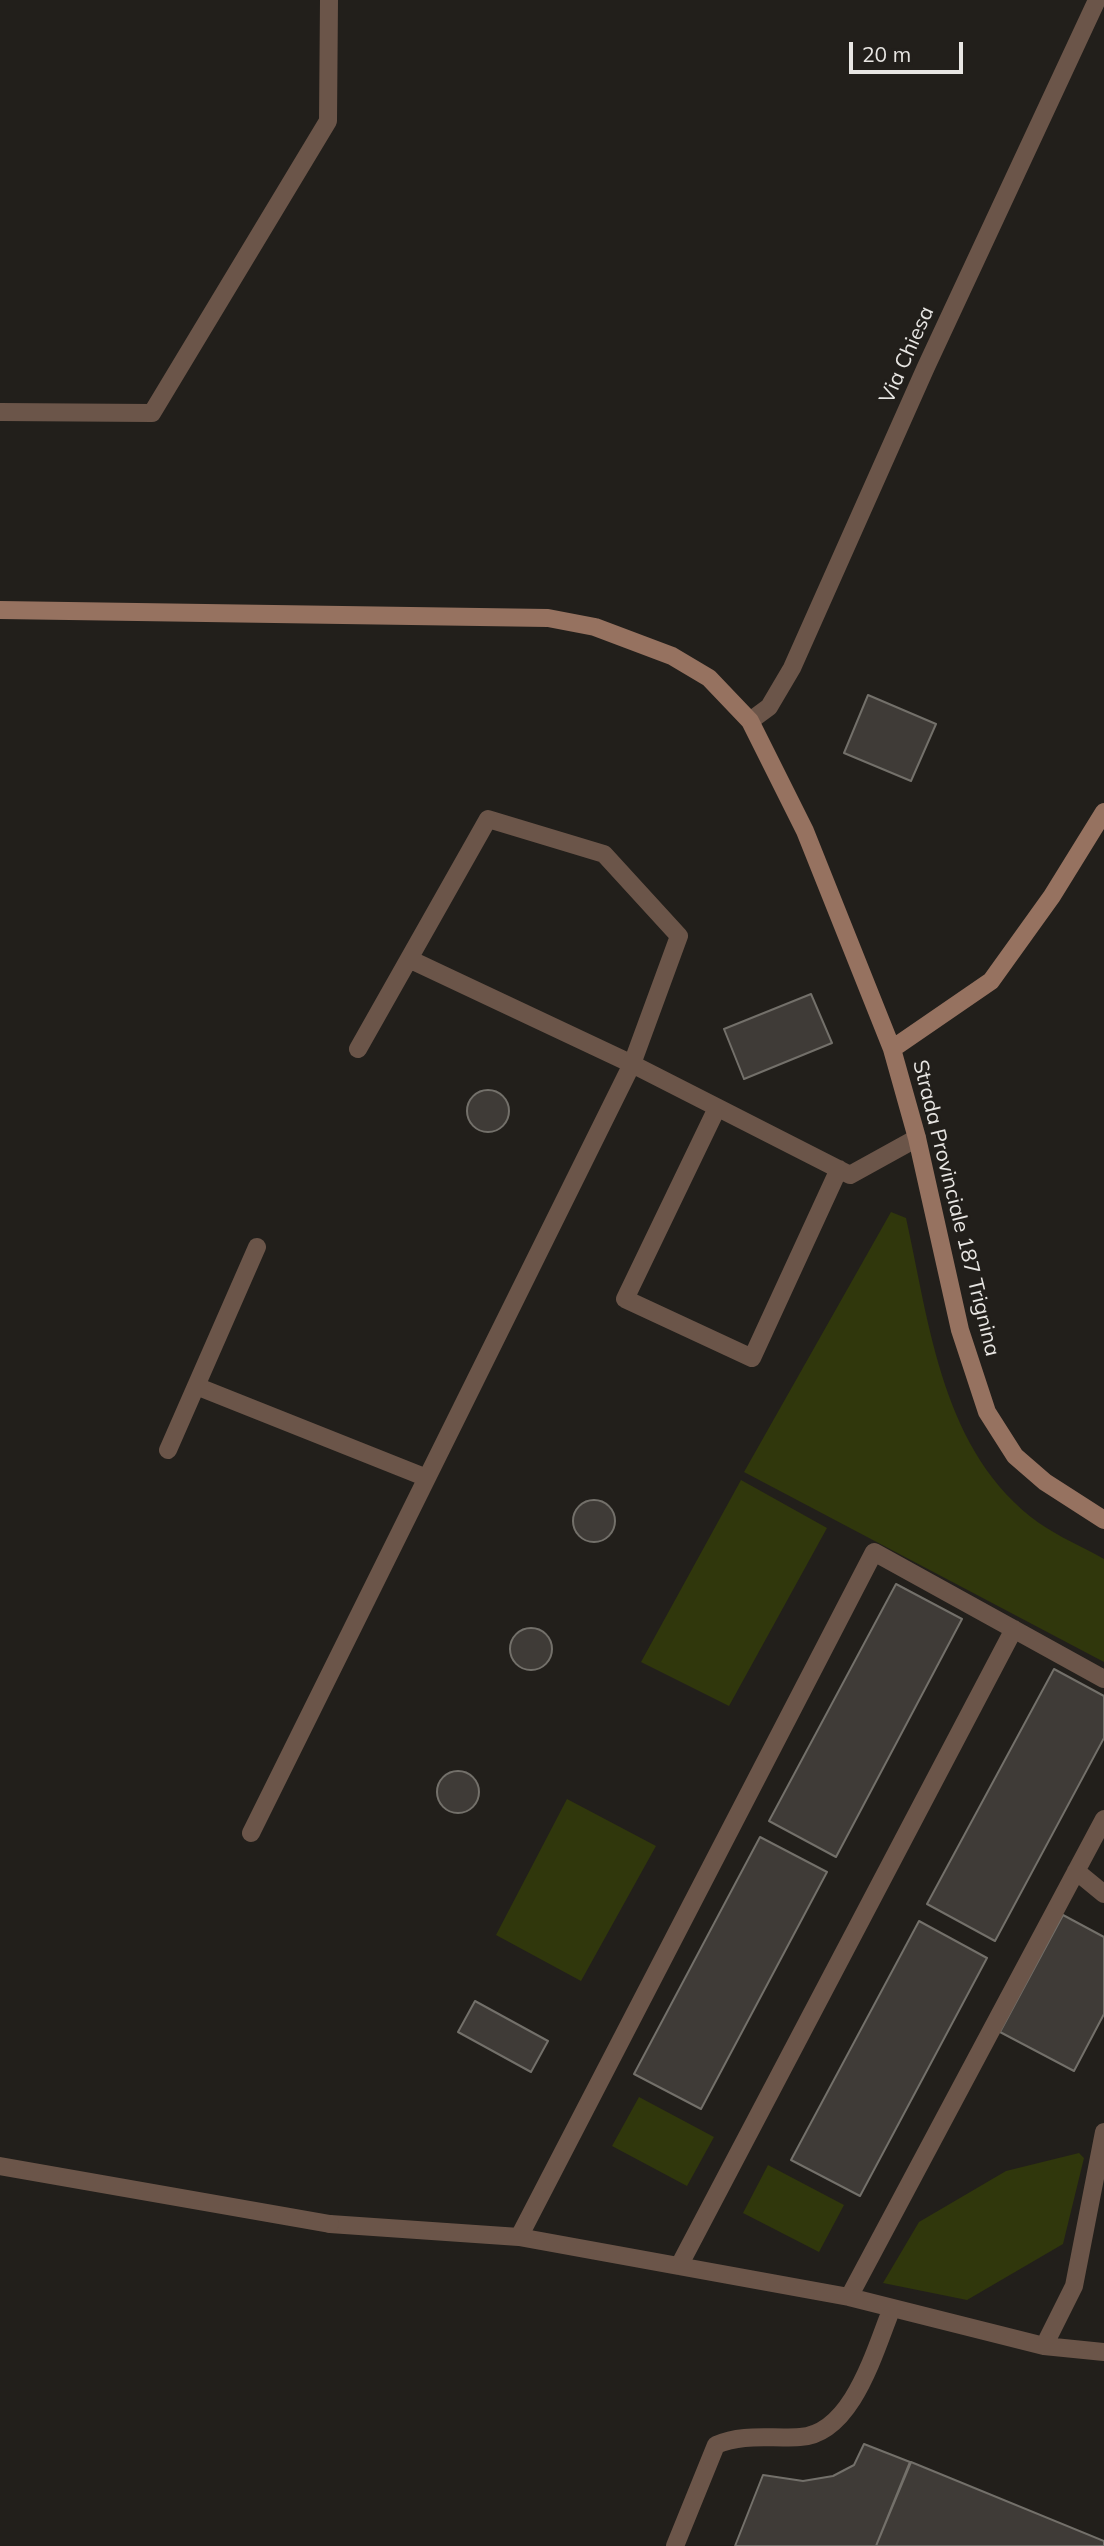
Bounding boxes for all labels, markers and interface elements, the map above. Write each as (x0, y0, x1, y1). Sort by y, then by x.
scale bar (852, 28, 966, 72)
text: 20 m (862, 41, 911, 67)
street label: Via Chiesa (874, 302, 940, 408)
street label: Strada Provinciale 187 Trignina (907, 1057, 1005, 1359)

